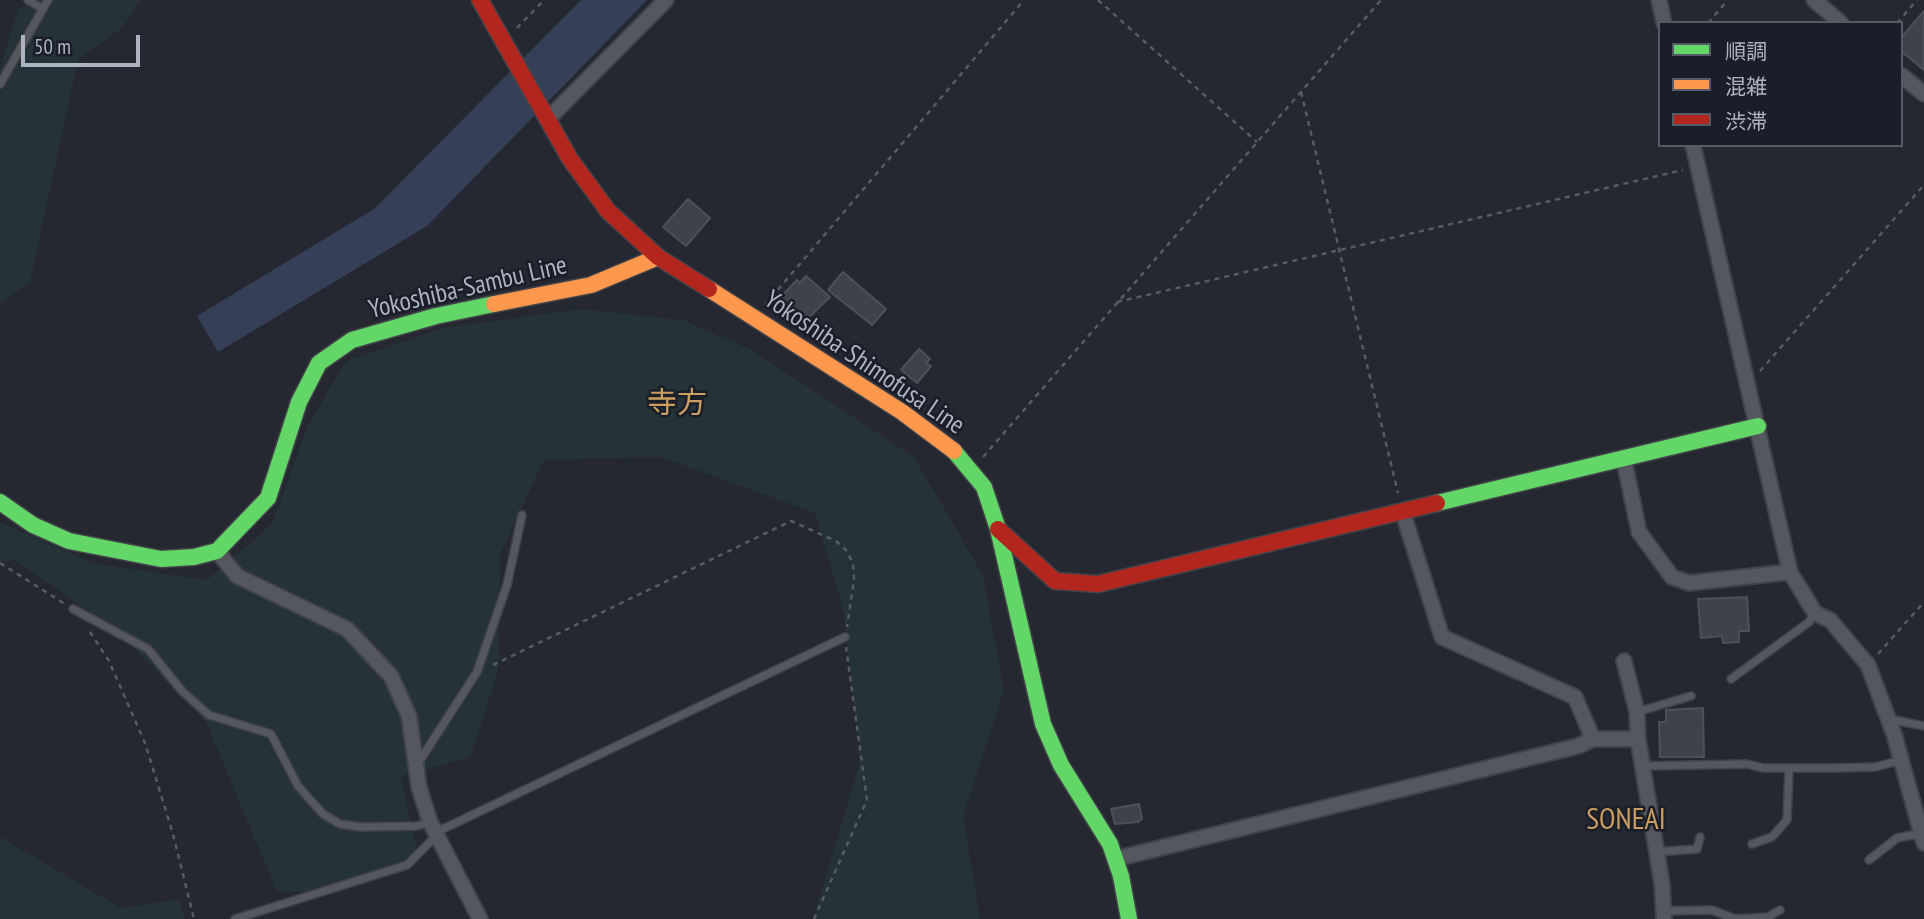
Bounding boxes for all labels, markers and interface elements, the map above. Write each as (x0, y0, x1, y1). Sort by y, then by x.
scale bar (24, 21, 144, 65)
legend (1658, 21, 1903, 147)
text: 50 m (34, 33, 71, 60)
text: 順調 (1725, 38, 1767, 65)
text: 混雑 (1725, 73, 1767, 100)
text: 渋滞 (1725, 108, 1767, 135)
street label: Yokoshiba-Sambu Line (366, 250, 570, 326)
street label: Yokoshiba-Shimofusa Line (758, 284, 970, 442)
district label: 寺方 (647, 386, 707, 422)
district label: SONEAI (1581, 802, 1671, 838)

